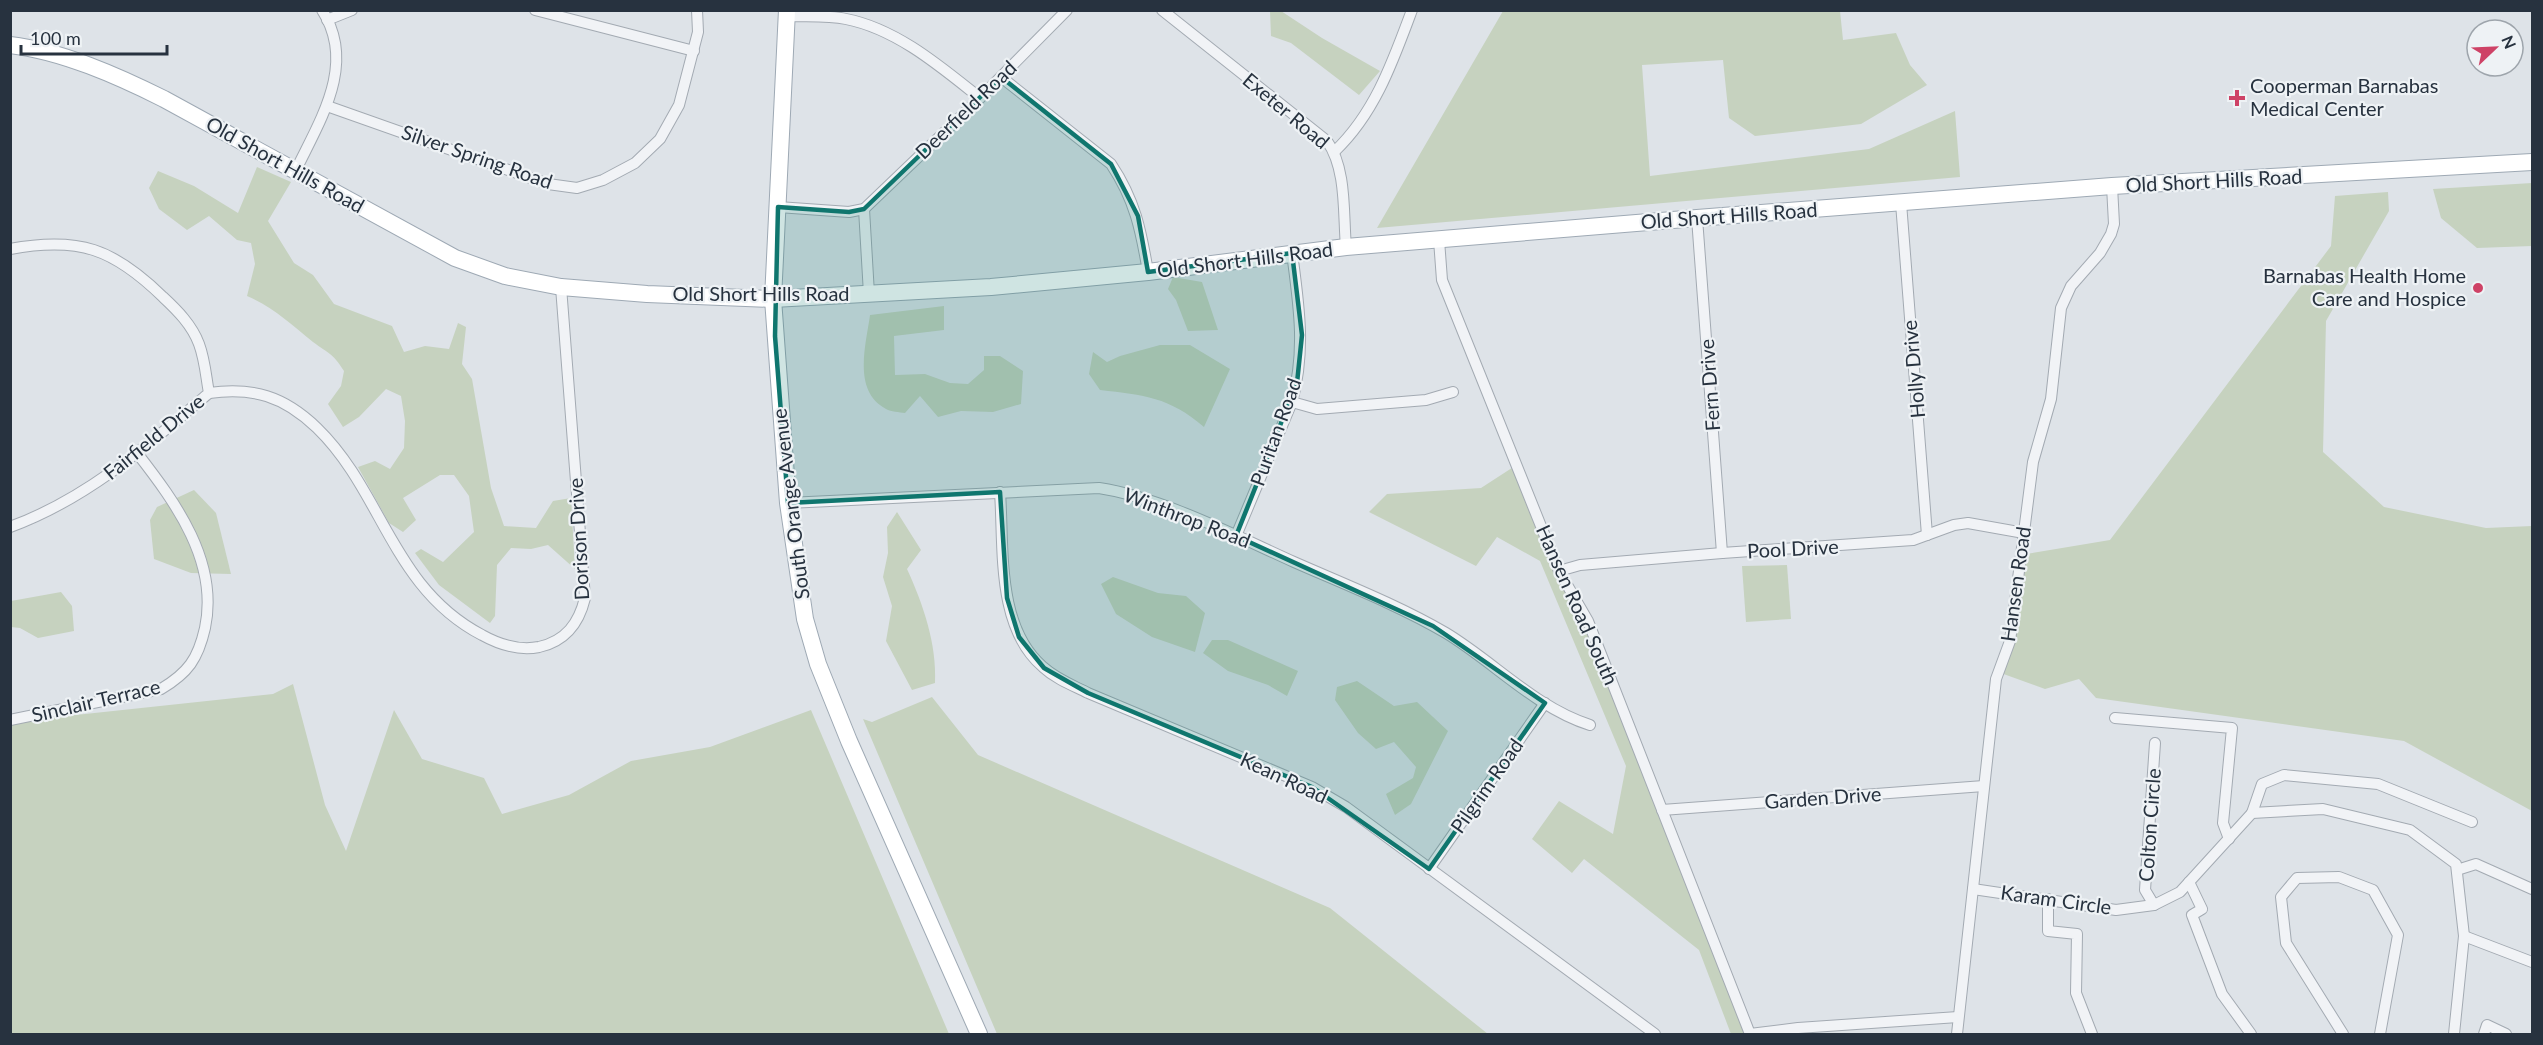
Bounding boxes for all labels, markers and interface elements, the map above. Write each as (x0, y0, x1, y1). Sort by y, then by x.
scale bar (21, 18, 166, 56)
north arrow (2465, 18, 2525, 78)
text: 100 m (30, 27, 81, 49)
text: N (2498, 33, 2520, 51)
street label: Deerfield Road (910, 55, 1021, 163)
street label: Exeter Road (1238, 67, 1335, 153)
place label: Cooperman Barnabas Medical Center (2250, 73, 2438, 120)
marker: Cooperman Barnabas Medical Center (2228, 89, 2246, 107)
street label: Old Short Hills Road (202, 111, 369, 218)
street label: Silver Spring Road (399, 119, 556, 193)
street label: Old Short Hills Road (2125, 163, 2303, 197)
street label: Old Short Hills Road (1640, 197, 1818, 233)
street label: Old Short Hills Road (1156, 236, 1334, 282)
place label: Barnabas Health Home Care and Hospice (2263, 263, 2466, 310)
street label: Old Short Hills Road (672, 281, 850, 305)
marker: Barnabas Health Home Care and Hospice (2471, 281, 2485, 295)
street label: Holly Drive (1897, 319, 1929, 419)
street label: Fern Drive (1694, 338, 1724, 432)
street label: Puritan Road (1244, 375, 1306, 489)
street label: Fairfield Drive (98, 388, 209, 484)
street label: South Orange Avenue (766, 407, 814, 601)
street label: Dorison Drive (563, 477, 593, 601)
street label: Winthrop Road (1121, 482, 1254, 552)
street label: Hansen Road South (1532, 521, 1624, 688)
street label: Hansen Road (1995, 525, 2035, 643)
street label: Pool Drive (1747, 534, 1839, 562)
street label: Sinclair Terrace (29, 674, 162, 726)
street label: Pilgrim Road (1445, 734, 1528, 837)
street label: Kean Road (1237, 746, 1332, 808)
street label: Colton Circle (2133, 767, 2165, 883)
street label: Garden Drive (1764, 781, 1882, 813)
street label: Karam Circle (1999, 879, 2113, 919)

